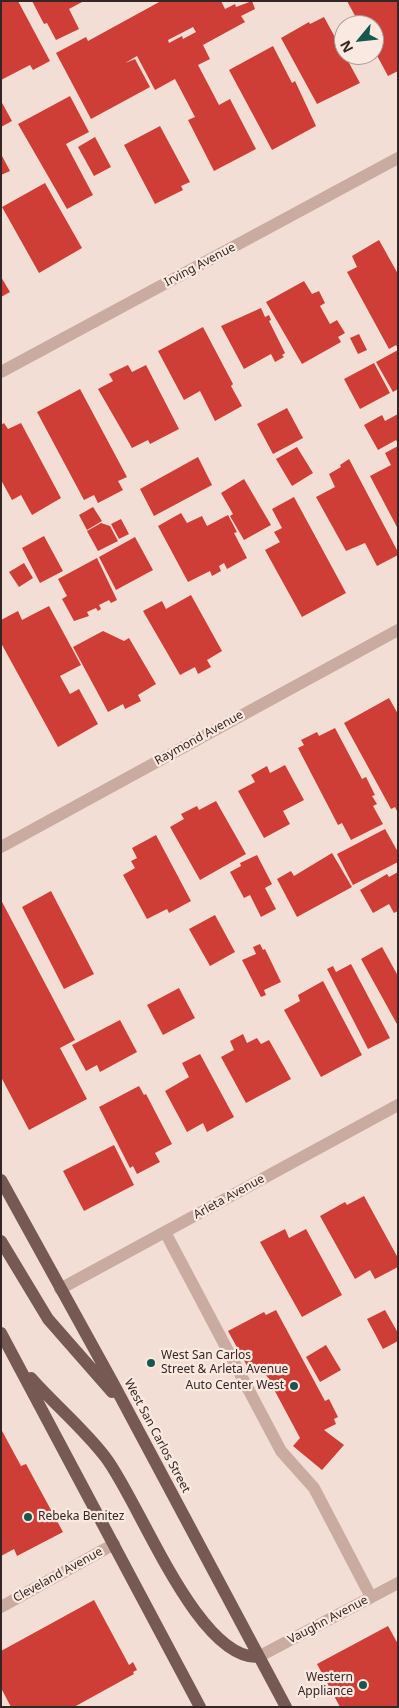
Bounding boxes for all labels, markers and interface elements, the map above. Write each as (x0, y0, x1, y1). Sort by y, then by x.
north arrow (334, 15, 384, 65)
text: N (335, 37, 357, 56)
street label: Irving Avenue (162, 240, 238, 290)
street label: Raymond Avenue (152, 708, 246, 768)
street label: Arleta Avenue (191, 1172, 267, 1222)
place label: West San Carlos Street & Arleta Avenue (161, 1349, 288, 1377)
marker: West San Carlos Street & Arleta Avenue (145, 1357, 157, 1369)
street label: West San Carlos Street (121, 1377, 193, 1495)
place label: Auto Center West (185, 1379, 284, 1393)
marker: Auto Center West (288, 1380, 300, 1392)
place label: Rebeka Benitez (38, 1510, 124, 1524)
marker: Rebeka Benitez (22, 1511, 34, 1523)
street label: Cleveland Avenue (11, 1544, 105, 1606)
street label: Vaughn Avenue (286, 1593, 370, 1647)
place label: Western Appliance (298, 1671, 353, 1699)
marker: Western Appliance (357, 1679, 369, 1691)

